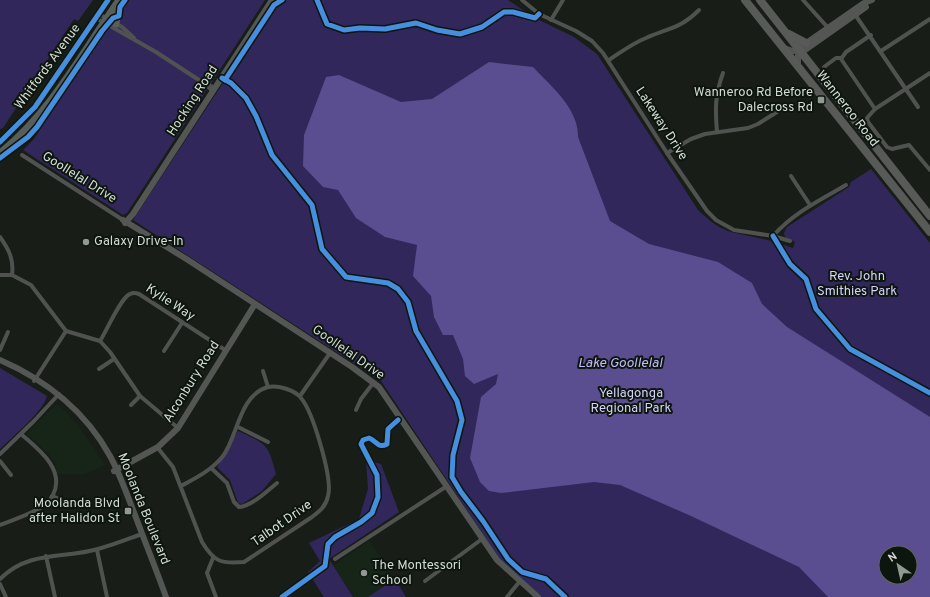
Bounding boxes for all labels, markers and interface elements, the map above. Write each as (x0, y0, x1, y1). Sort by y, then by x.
street label: Whitfords Avenue (12, 21, 84, 113)
street label: Hocking Road (164, 63, 222, 139)
street label: Wanneroo Road (812, 68, 882, 150)
street label: Lakeway Drive (631, 84, 691, 164)
place label: Wanneroo Rd Before Dalecross Rd (694, 85, 813, 116)
marker: Wanneroo Rd Before Dalecross Rd (816, 95, 826, 105)
street label: Goollelal Drive (39, 149, 119, 207)
place label: Galaxy Drive-In (94, 234, 184, 250)
marker: Galaxy Drive-In (81, 237, 91, 247)
park label: Rev. John Smithies Park (817, 269, 897, 300)
street label: Kylie Way (142, 281, 198, 325)
street label: Goollelal Drive (309, 322, 387, 384)
street label: Alconbury Road (161, 338, 223, 426)
water label: Lake Goollelal (578, 355, 664, 372)
park label: Yellagonga Regional Park (591, 386, 672, 417)
street label: Moolanda Boulevard (113, 451, 173, 567)
place label: Moolanda Blvd after Halidon St (29, 496, 120, 527)
street label: Talbot Drive (249, 497, 315, 551)
marker: Moolanda Blvd after Halidon St (123, 506, 133, 516)
north arrow (878, 545, 918, 585)
text: N (886, 550, 900, 566)
place label: The Montessori School (372, 558, 461, 589)
marker: The Montessori School (359, 568, 369, 578)

